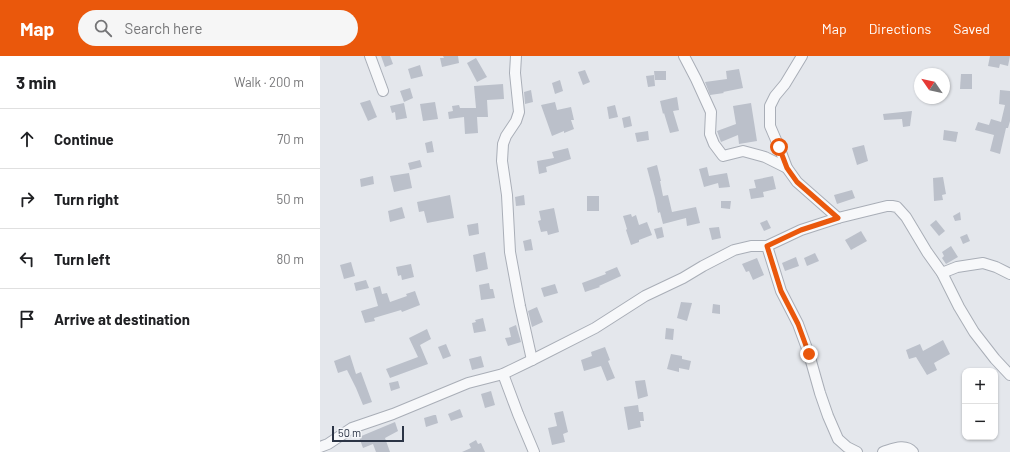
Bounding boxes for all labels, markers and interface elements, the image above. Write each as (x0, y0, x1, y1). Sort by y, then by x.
search box (78, 10, 358, 46)
text: Map (20, 17, 54, 40)
icon: search (92, 17, 114, 39)
text: Search here (124, 19, 202, 37)
text: Map (822, 20, 847, 37)
text: Directions (869, 20, 931, 37)
text: Saved (953, 20, 990, 37)
north arrow (914, 68, 950, 104)
text: 3 min (16, 72, 56, 92)
text: Walk · 200 m (234, 74, 304, 90)
icon: ahead (16, 128, 38, 150)
text: Continue (54, 130, 114, 148)
text: 70 m (277, 131, 304, 147)
route start (770, 138, 788, 156)
icon: right (16, 188, 38, 210)
text: Turn right (54, 190, 119, 208)
text: 50 m (277, 191, 304, 207)
icon: left (16, 248, 38, 270)
text: Turn left (54, 250, 110, 268)
text: 80 m (277, 251, 304, 267)
icon: arrive (16, 308, 38, 330)
text: Arrive at destination (54, 310, 190, 328)
route end (800, 345, 818, 363)
map controls (962, 368, 998, 440)
button: + (962, 368, 998, 404)
button: − (962, 404, 998, 440)
scale bar (332, 424, 404, 443)
text: 50 m (338, 426, 361, 439)

